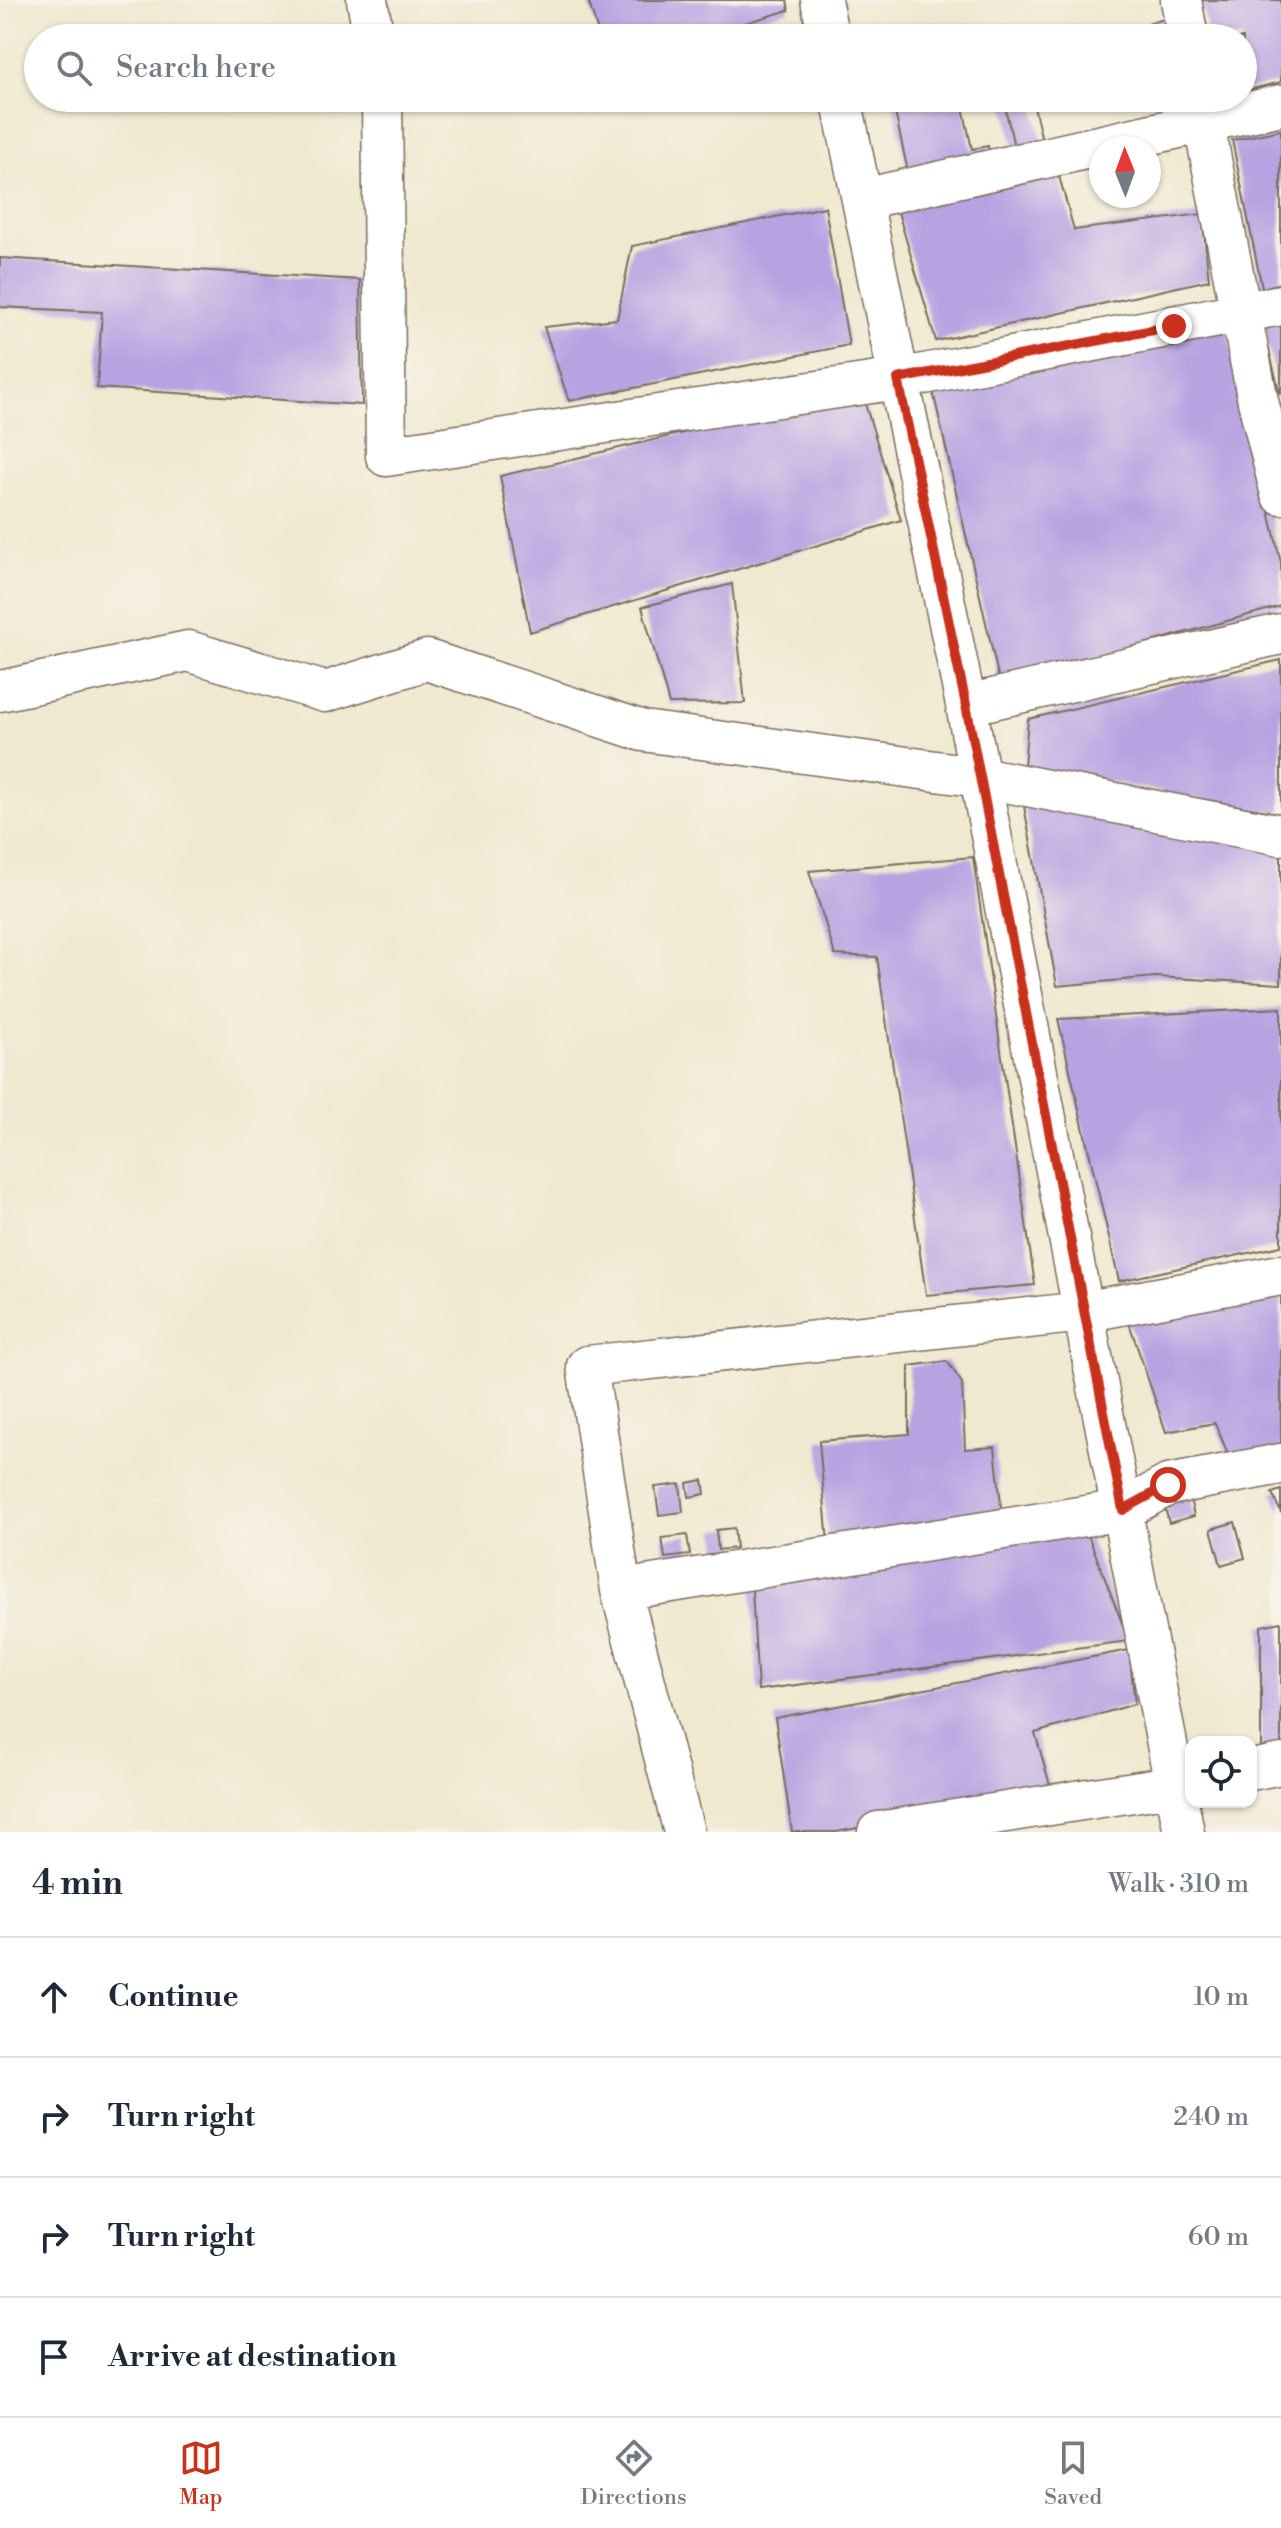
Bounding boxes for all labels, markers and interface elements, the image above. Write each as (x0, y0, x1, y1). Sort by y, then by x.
search box (24, 24, 1257, 112)
icon: search (52, 46, 96, 90)
text: Search here (116, 49, 276, 87)
north arrow (1089, 136, 1161, 208)
route end (1156, 308, 1192, 344)
route start (1150, 1467, 1186, 1503)
map controls (1185, 1736, 1257, 1808)
button: locate (1185, 1736, 1257, 1808)
text: 4 min (32, 1863, 123, 1905)
text: Walk · 310 m (1108, 1868, 1249, 1900)
icon: ahead (32, 1975, 76, 2019)
text: Continue (108, 1978, 239, 2016)
text: 10 m (1193, 1981, 1249, 2013)
icon: right (32, 2095, 76, 2139)
text: Turn right (108, 2098, 255, 2136)
text: 240 m (1173, 2101, 1249, 2133)
icon: right (32, 2215, 76, 2259)
text: Turn right (108, 2218, 255, 2256)
text: 60 m (1188, 2221, 1249, 2253)
icon: arrive (32, 2335, 76, 2379)
text: Arrive at destination (108, 2338, 397, 2376)
tab: Map (179, 2436, 223, 2511)
tab: Directions (581, 2436, 687, 2511)
tab: Saved (1044, 2436, 1102, 2511)

